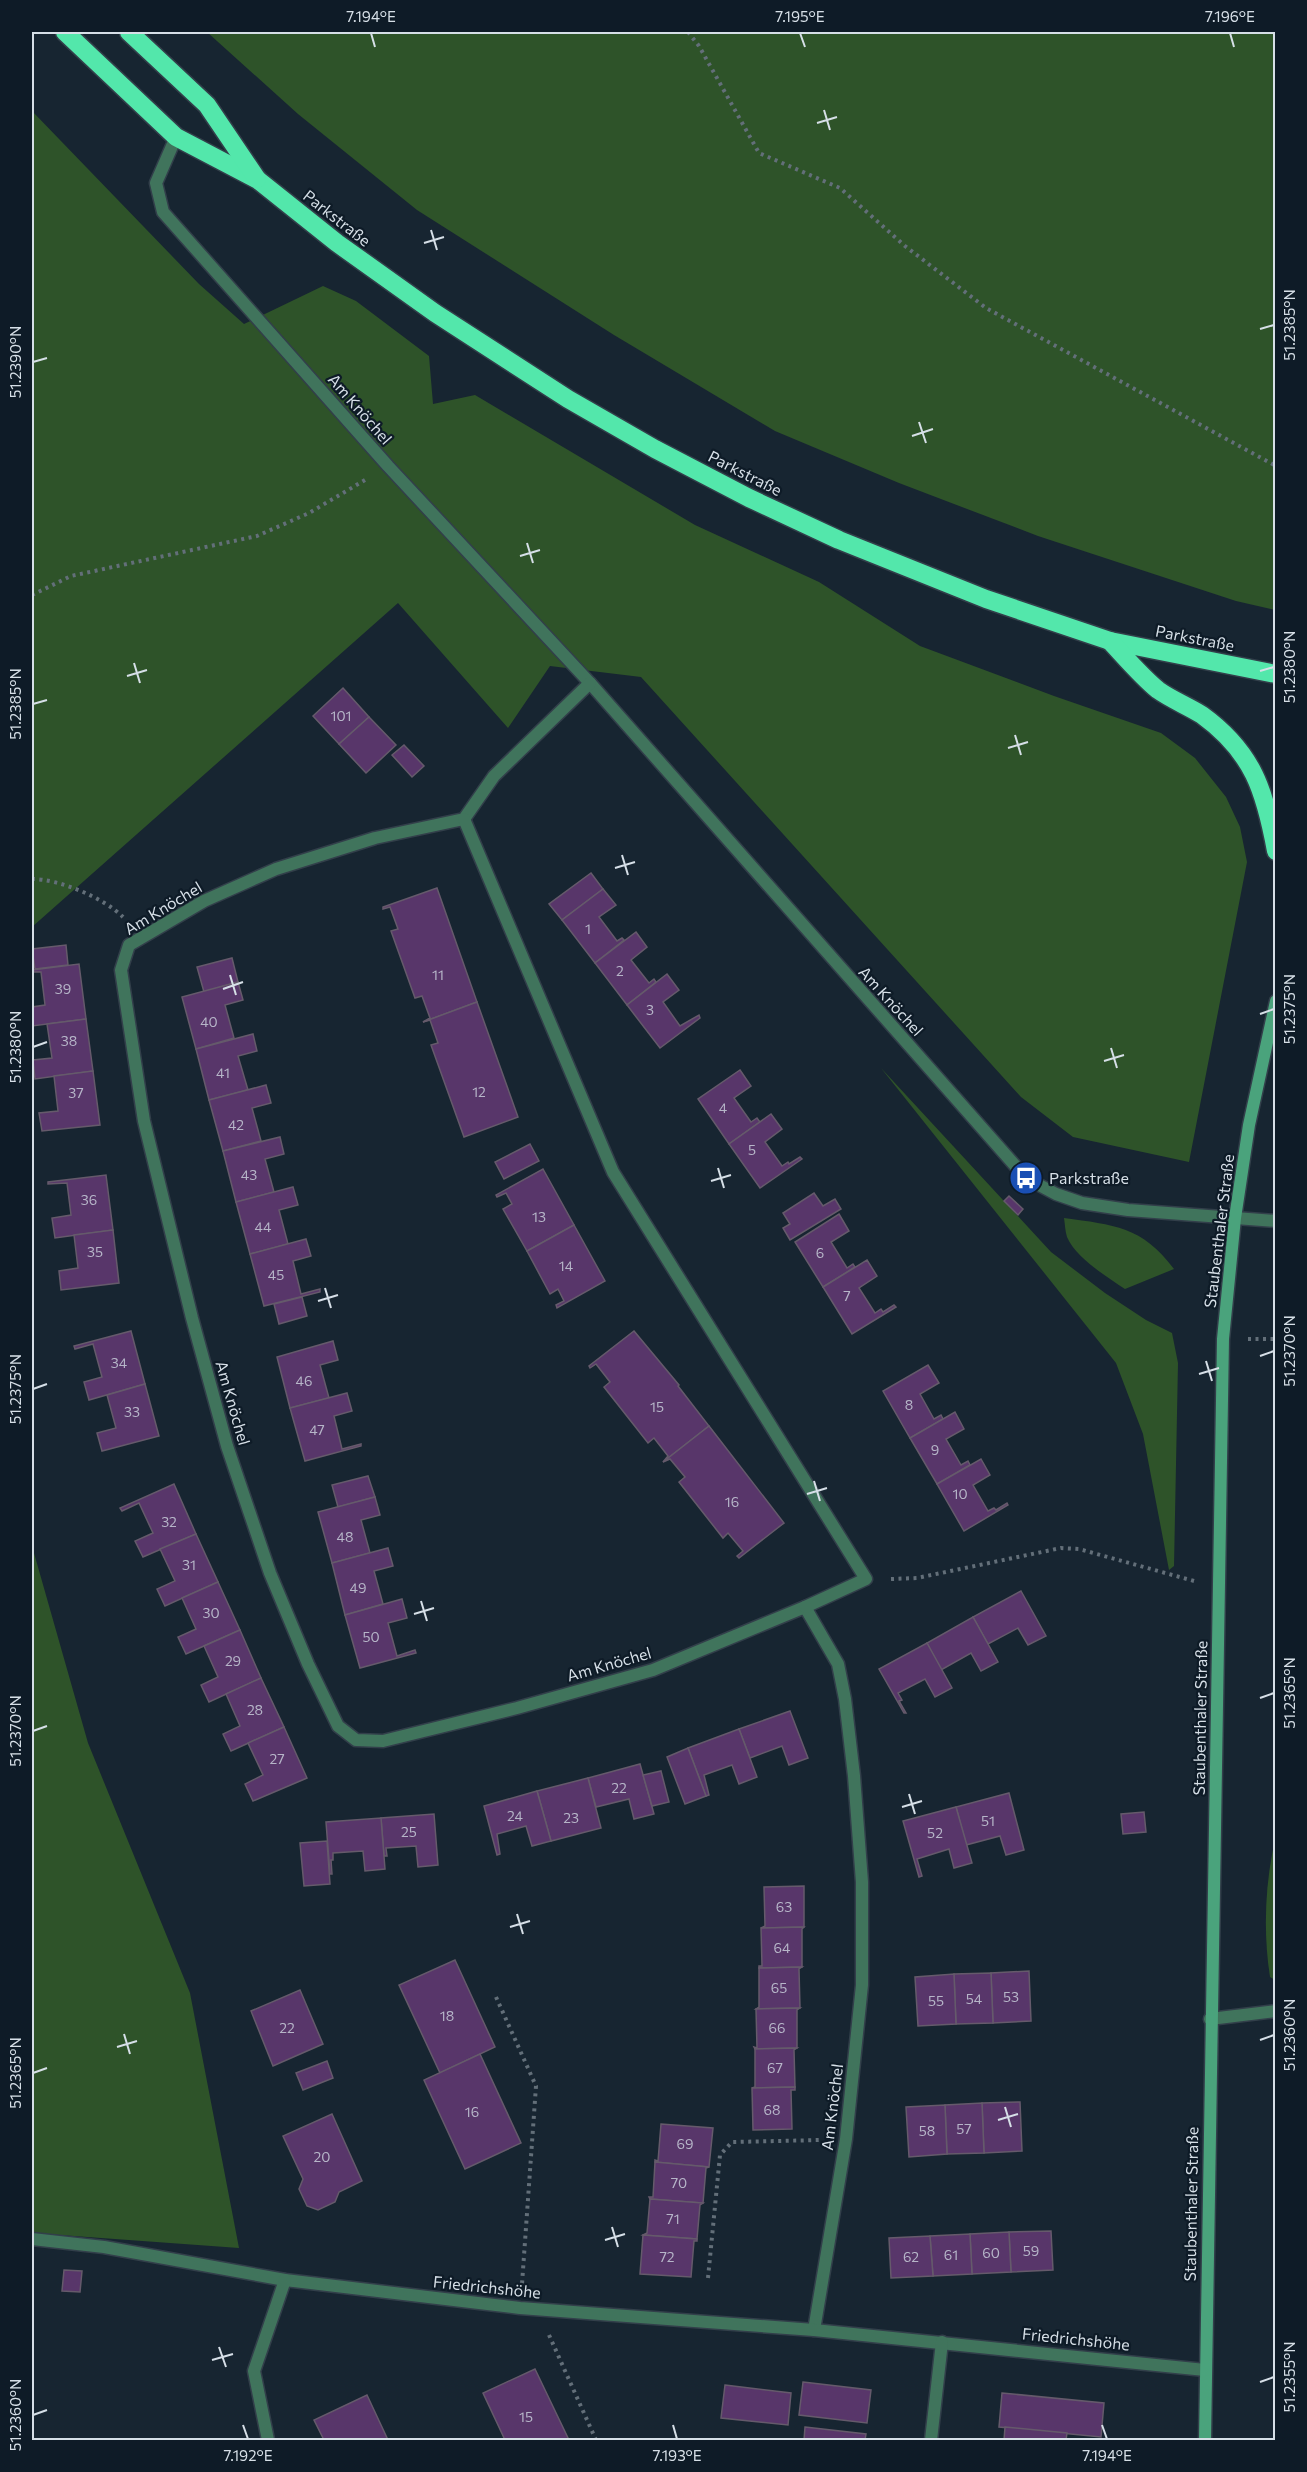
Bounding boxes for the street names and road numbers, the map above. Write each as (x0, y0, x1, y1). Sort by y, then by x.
street label: Parkstraße (300, 185, 375, 250)
street label: Am Knöchel (325, 370, 396, 448)
street label: Parkstraße (705, 446, 785, 499)
street label: Parkstraße (1154, 621, 1236, 654)
street label: Am Knöchel (121, 877, 205, 938)
street label: Am Knöchel (855, 962, 928, 1039)
street label: Staubenthaler Straße (1200, 1153, 1237, 1309)
street label: Am Knöchel (212, 1358, 255, 1447)
street label: Staubenthaler Straße (1189, 1640, 1210, 1796)
street label: Am Knöchel (564, 1642, 653, 1685)
street label: Am Knöchel (817, 2063, 846, 2151)
street label: Staubenthaler Straße (1180, 2126, 1201, 2282)
street label: Friedrichshöhe (432, 2271, 542, 2302)
street label: Friedrichshöhe (1021, 2323, 1131, 2354)

